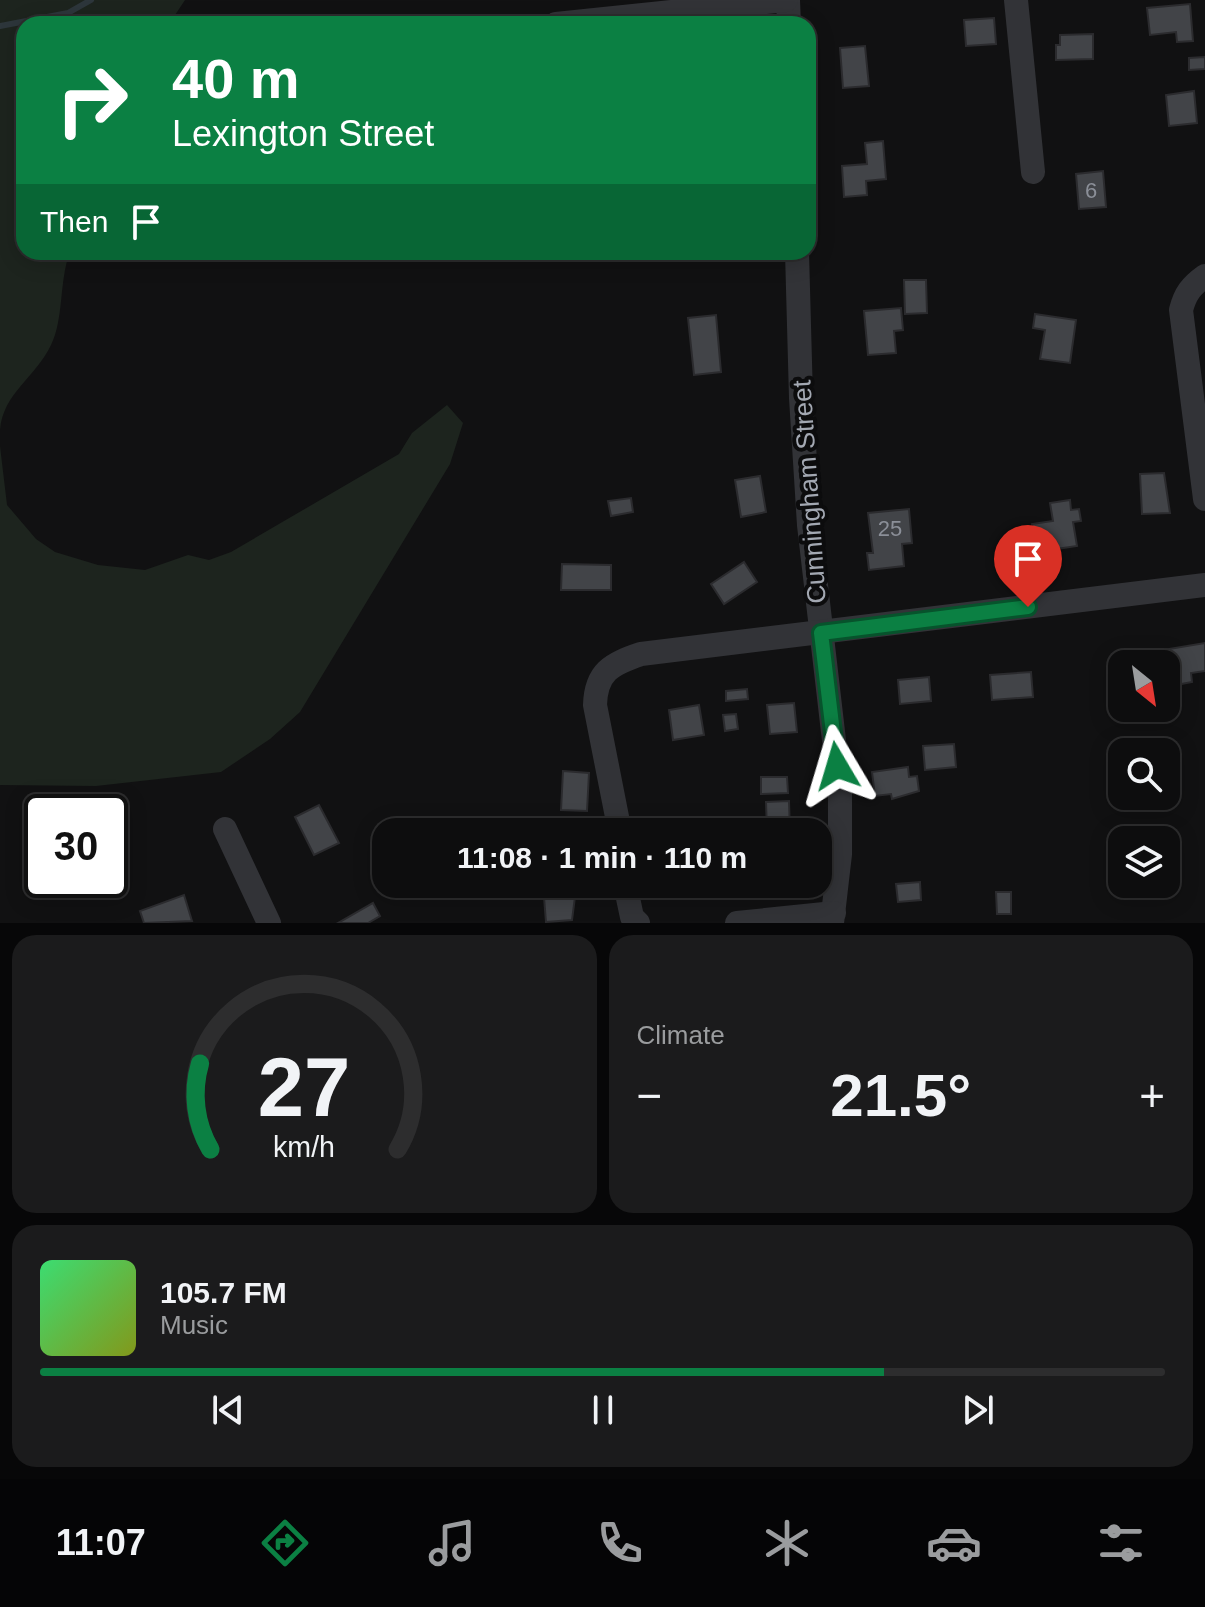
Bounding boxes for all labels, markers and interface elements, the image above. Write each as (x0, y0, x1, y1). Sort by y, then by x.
text: 40 m (172, 47, 300, 110)
icon: right (40, 48, 144, 152)
text: Lexington Street (172, 113, 434, 154)
house number: 6 (1085, 178, 1097, 203)
icon: arrive (124, 200, 168, 244)
text: Then (40, 205, 108, 238)
street label: Cunningham Street (786, 378, 832, 605)
house number: 25 (878, 516, 902, 541)
pin (994, 525, 1062, 607)
icon: arrive (1006, 537, 1050, 581)
north arrow (1108, 650, 1180, 722)
map controls (1108, 650, 1180, 898)
position arrow (795, 724, 879, 808)
button: search (1108, 738, 1180, 810)
speed limit sign: 30 (24, 794, 128, 898)
button: layers (1108, 826, 1180, 898)
text: 11:08 · 1 min · 110 m (457, 841, 747, 874)
text: Climate (637, 1020, 725, 1050)
text: 27 (258, 1041, 351, 1134)
text: 21.5° (830, 1062, 971, 1129)
text: − (637, 1071, 662, 1120)
text: + (1139, 1071, 1165, 1120)
text: km/h (273, 1131, 335, 1163)
text: 105.7 FM (160, 1276, 287, 1309)
text: Music (160, 1310, 228, 1340)
icon: previous (206, 1388, 250, 1432)
icon: pause (581, 1388, 625, 1432)
icon: next (956, 1388, 1000, 1432)
icon: directions (257, 1515, 313, 1571)
icon: music (424, 1515, 480, 1571)
icon: phone (592, 1515, 648, 1571)
icon: climate (759, 1515, 815, 1571)
icon: car (926, 1515, 982, 1571)
icon: filters (1093, 1515, 1149, 1571)
text: 11:07 (56, 1522, 146, 1563)

